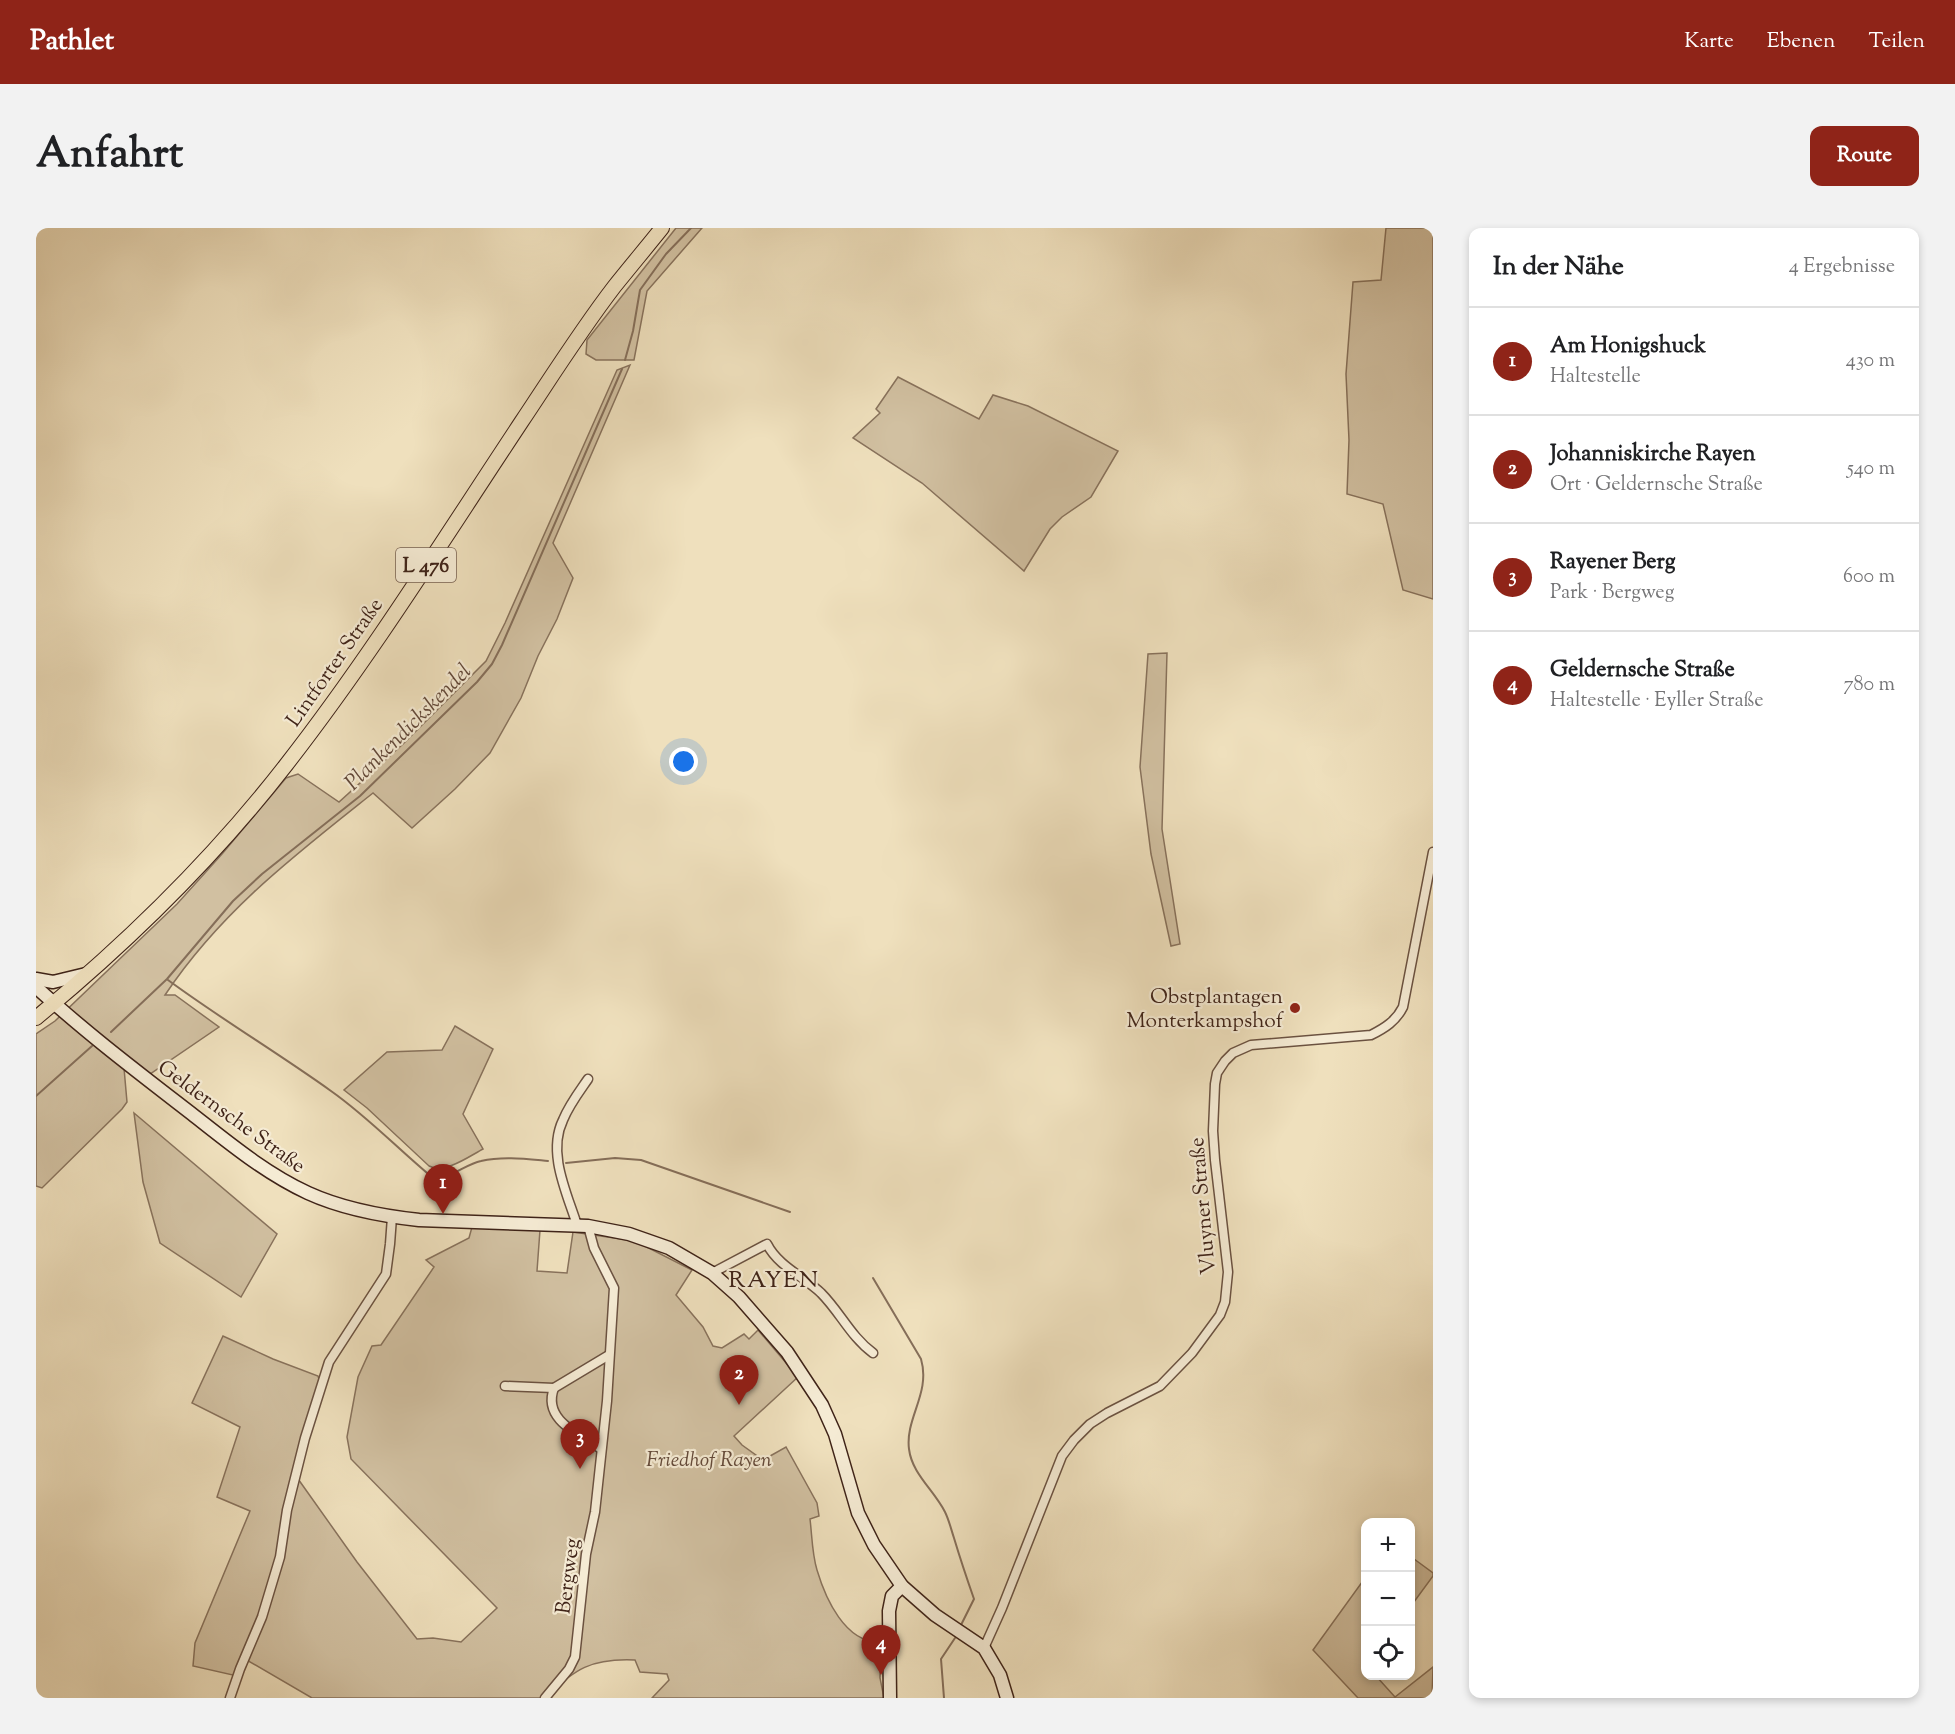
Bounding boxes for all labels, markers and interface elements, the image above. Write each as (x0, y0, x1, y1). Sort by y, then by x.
text: Pathlet (30, 22, 114, 62)
text: Karte (1684, 27, 1734, 57)
text: Ebenen (1767, 27, 1835, 57)
text: Teilen (1868, 27, 1925, 57)
text: Anfahrt (36, 126, 183, 186)
button: Route (1810, 126, 1919, 186)
text: In der Nähe (1493, 249, 1624, 286)
text: 4 Ergebnisse (1789, 253, 1895, 282)
text: Am Honigshuck (1550, 331, 1706, 363)
text: 1 (1509, 347, 1516, 376)
text: 430 m (1846, 347, 1895, 376)
text: Haltestelle (1550, 363, 1641, 392)
text: Johanniskirche Rayen (1550, 439, 1756, 471)
text: 2 (1508, 455, 1517, 484)
text: 540 m (1847, 455, 1895, 484)
text: Ort · Geldernsche Straße (1550, 471, 1763, 500)
text: Rayener Berg (1550, 547, 1676, 579)
road number: L 476 (396, 548, 456, 582)
text: 3 (1508, 563, 1517, 592)
text: 600 m (1843, 563, 1895, 592)
text: Park · Bergweg (1550, 579, 1674, 608)
street label: Lintforter Straße (280, 592, 391, 734)
text: Geldernsche Straße (1550, 655, 1735, 687)
water label: Plankendickskendel (338, 657, 480, 799)
text: 4 (1507, 671, 1518, 700)
text: 780 m (1844, 671, 1895, 700)
text: Haltestelle · Eyller Straße (1550, 687, 1764, 716)
your location (669, 747, 698, 776)
place label: Obstplantagen Monterkampshof (1127, 983, 1285, 1037)
marker: Obstplantagen Monterkampshof (1288, 1001, 1302, 1015)
street label: Geldernsche Straße (151, 1054, 311, 1182)
street label: Vluyner Straße (1183, 1136, 1225, 1276)
pin: 1 (424, 1164, 462, 1214)
district label: RAYEN (728, 1264, 820, 1298)
pin: 2 (720, 1356, 758, 1405)
pin: 3 (560, 1420, 600, 1469)
park label: Friedhof Rayen (646, 1446, 772, 1476)
map controls (1361, 1518, 1415, 1680)
button: + (1361, 1518, 1415, 1572)
street label: Bergweg (549, 1537, 589, 1616)
button: − (1361, 1572, 1415, 1626)
pin: 4 (862, 1626, 900, 1675)
button: locate (1361, 1626, 1415, 1680)

